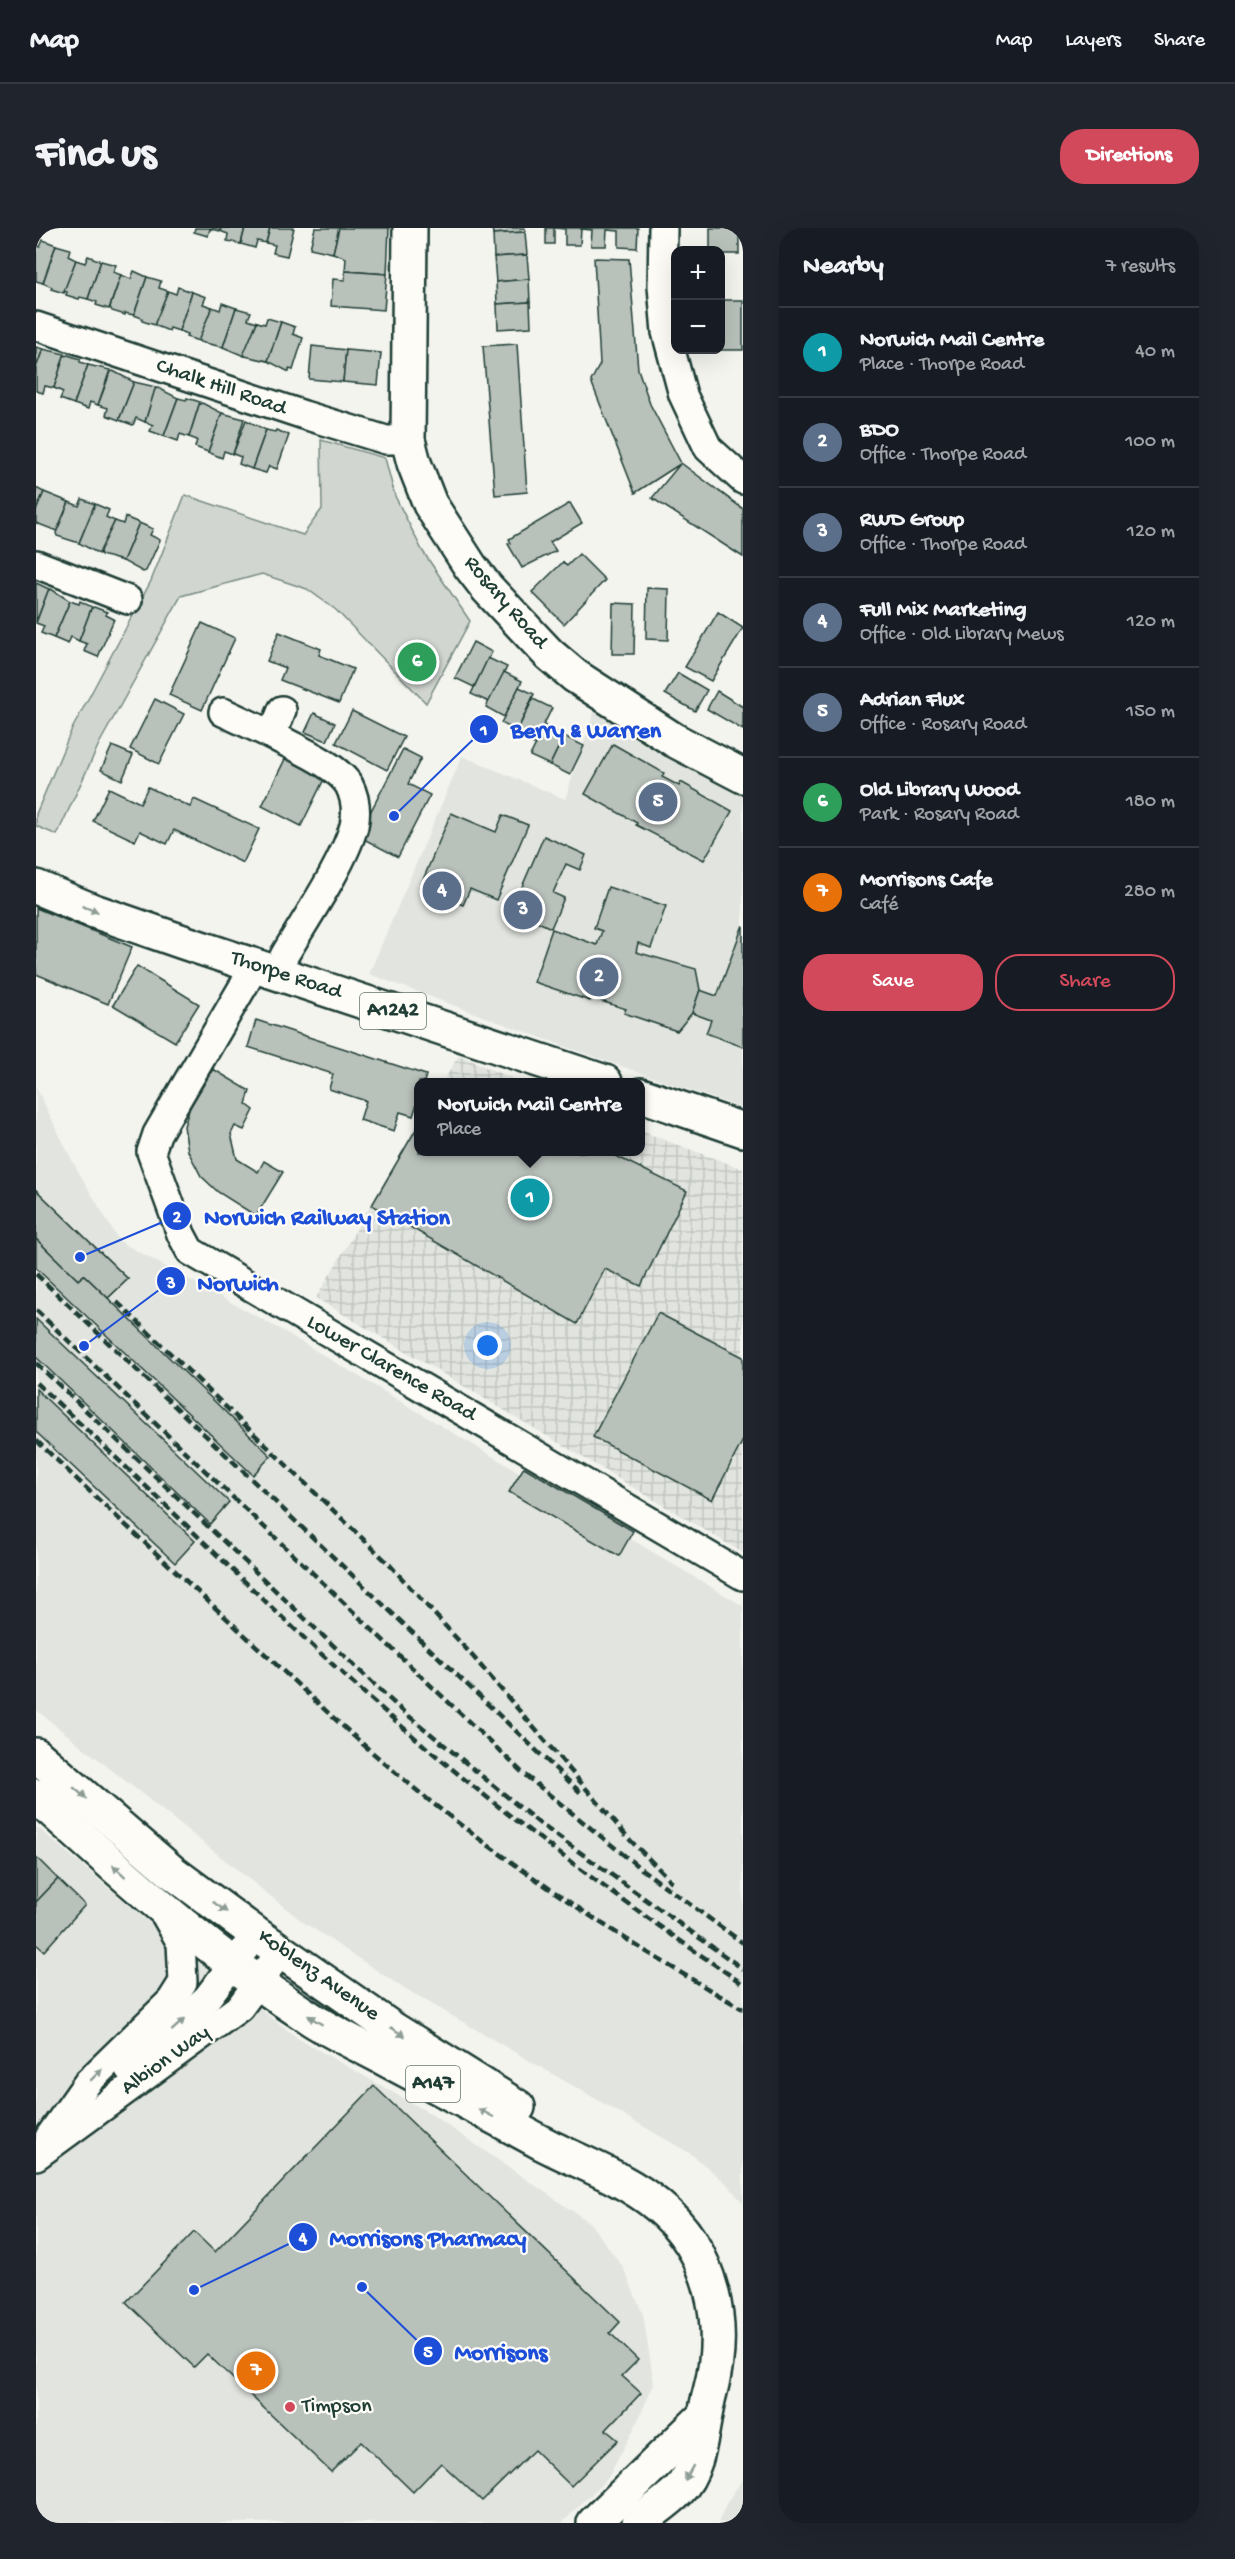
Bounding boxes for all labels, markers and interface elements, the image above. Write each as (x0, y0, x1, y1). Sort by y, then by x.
text: Map (30, 25, 79, 58)
text: Map (996, 29, 1032, 54)
text: Layers (1065, 29, 1121, 54)
text: Share (1154, 29, 1205, 54)
button: Directions (1060, 129, 1199, 184)
text: Find us (36, 132, 156, 181)
map controls (671, 246, 725, 354)
button: + (671, 246, 725, 300)
text: Nearby (803, 252, 884, 283)
text: 7 results (1106, 256, 1175, 279)
button: − (671, 300, 725, 354)
text: Norwich Mail Centre (860, 328, 1044, 354)
text: 1 (818, 341, 827, 364)
text: 40 m (1135, 341, 1175, 364)
street label: Chalk Hill Road (152, 354, 292, 423)
text: Place · Thorpe Road (860, 354, 1024, 377)
text: BDO (860, 418, 899, 444)
text: 2 (818, 431, 827, 454)
text: 100 m (1125, 431, 1175, 454)
text: Office · Thorpe Road (860, 444, 1026, 467)
text: RWD Group (860, 508, 964, 534)
text: 3 (817, 521, 828, 544)
text: 120 m (1127, 521, 1175, 544)
text: Office · Thorpe Road (860, 534, 1026, 557)
street label: Rosary Road (457, 551, 554, 657)
text: Full Mix Marketing (860, 598, 1026, 624)
text: 4 (818, 611, 827, 634)
text: 120 m (1127, 611, 1175, 634)
text: Office · Old Library Mews (860, 624, 1064, 647)
pin: 6 (398, 640, 436, 684)
text: Adrian Flux (860, 688, 964, 714)
text: 5 (817, 701, 828, 724)
text: 150 m (1126, 701, 1175, 724)
callout: Berry & Warren (469, 708, 673, 750)
text: Office · Rosary Road (860, 714, 1026, 737)
text: Berry & Warren (510, 718, 662, 747)
text: 1 (479, 721, 488, 742)
text: Old Library Wood (860, 778, 1019, 804)
pin: 5 (638, 780, 678, 824)
text: 6 (817, 791, 828, 814)
text: 180 m (1126, 791, 1175, 814)
text: Park · Rosary Road (860, 804, 1019, 827)
pin: 4 (422, 868, 462, 914)
text: Morrisons Cafe (860, 868, 993, 894)
text: 7 (817, 881, 828, 904)
text: 280 m (1124, 881, 1175, 904)
pin: 3 (504, 888, 542, 932)
text: Café (860, 894, 898, 917)
one-way arrow (81, 905, 99, 915)
street label: Thorpe Road (225, 945, 347, 1007)
pin: 2 (580, 954, 618, 999)
button: Save (803, 954, 983, 1011)
button: Share (995, 954, 1175, 1011)
road number: A1242 (360, 993, 426, 1029)
popup (414, 1078, 645, 1156)
text: Norwich Mail Centre (437, 1093, 622, 1119)
text: Place (437, 1119, 481, 1142)
pin: 1 (510, 1176, 550, 1220)
callout: Norwich Railway Station (162, 1195, 462, 1237)
text: Norwich Railway Station (204, 1205, 451, 1234)
text: 2 (173, 1208, 182, 1229)
callout: Norwich (156, 1260, 291, 1302)
text: Norwich (197, 1271, 279, 1300)
text: 3 (165, 1274, 176, 1295)
street label: Lower Clarence Road (302, 1310, 482, 1429)
your location (473, 1331, 502, 1360)
one-way arrow (72, 1787, 88, 1800)
one-way arrow (111, 1864, 126, 1878)
one-way arrow (212, 1901, 228, 1914)
street label: Koblenz Avenue (252, 1924, 385, 2028)
one-way arrow (307, 2015, 323, 2026)
one-way arrow (170, 2018, 185, 2032)
street label: Albion Way (117, 2020, 215, 2102)
one-way arrow (390, 2026, 406, 2037)
road number: A147 (406, 2066, 460, 2102)
one-way arrow (88, 2068, 102, 2082)
one-way arrow (478, 2108, 495, 2118)
callout: Morrisons Pharmacy (288, 2216, 538, 2258)
text: Morrisons Pharmacy (330, 2226, 527, 2255)
text: 4 (298, 2229, 308, 2250)
callout: Morrisons (413, 2330, 559, 2372)
text: Morrisons (455, 2340, 549, 2369)
text: 5 (423, 2343, 433, 2364)
pin: 7 (236, 2348, 276, 2394)
place label: Timpson (300, 2394, 372, 2420)
marker: Timpson (283, 2400, 297, 2414)
one-way arrow (684, 2465, 694, 2482)

